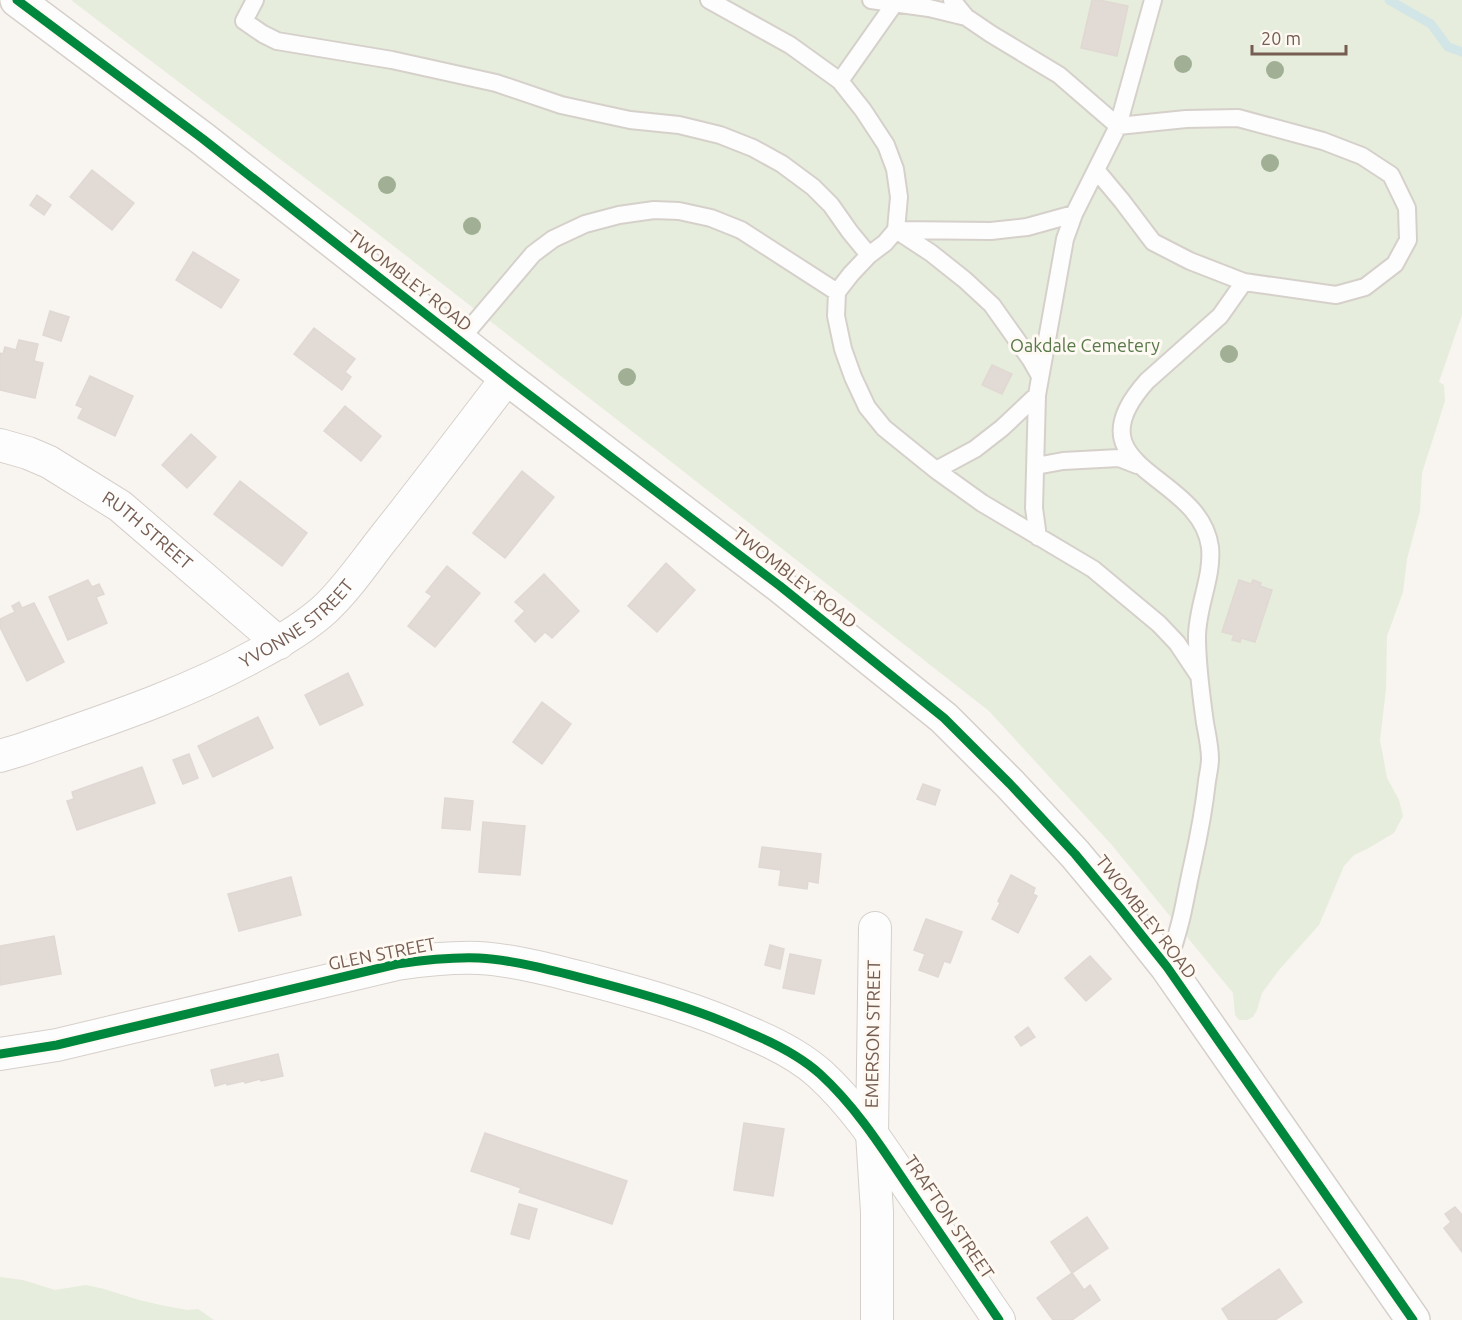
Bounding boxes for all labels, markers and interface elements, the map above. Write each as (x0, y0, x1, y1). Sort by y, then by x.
scale bar (1252, 18, 1346, 56)
text: 20 m (1261, 28, 1301, 48)
street label: TWOMBLEY ROAD (345, 226, 476, 335)
park label: Oakdale Cemetery (1010, 335, 1160, 355)
street label: RUTH STREET (99, 487, 197, 573)
street label: TWOMBLEY ROAD (730, 523, 861, 632)
street label: YVONNE STREET (236, 575, 357, 671)
street label: TWOMBLEY ROAD (1092, 851, 1201, 982)
street label: GLEN STREET (326, 933, 437, 973)
street label: EMERSON STREET (861, 960, 883, 1108)
street label: TRAFTON STREET (901, 1151, 999, 1282)

